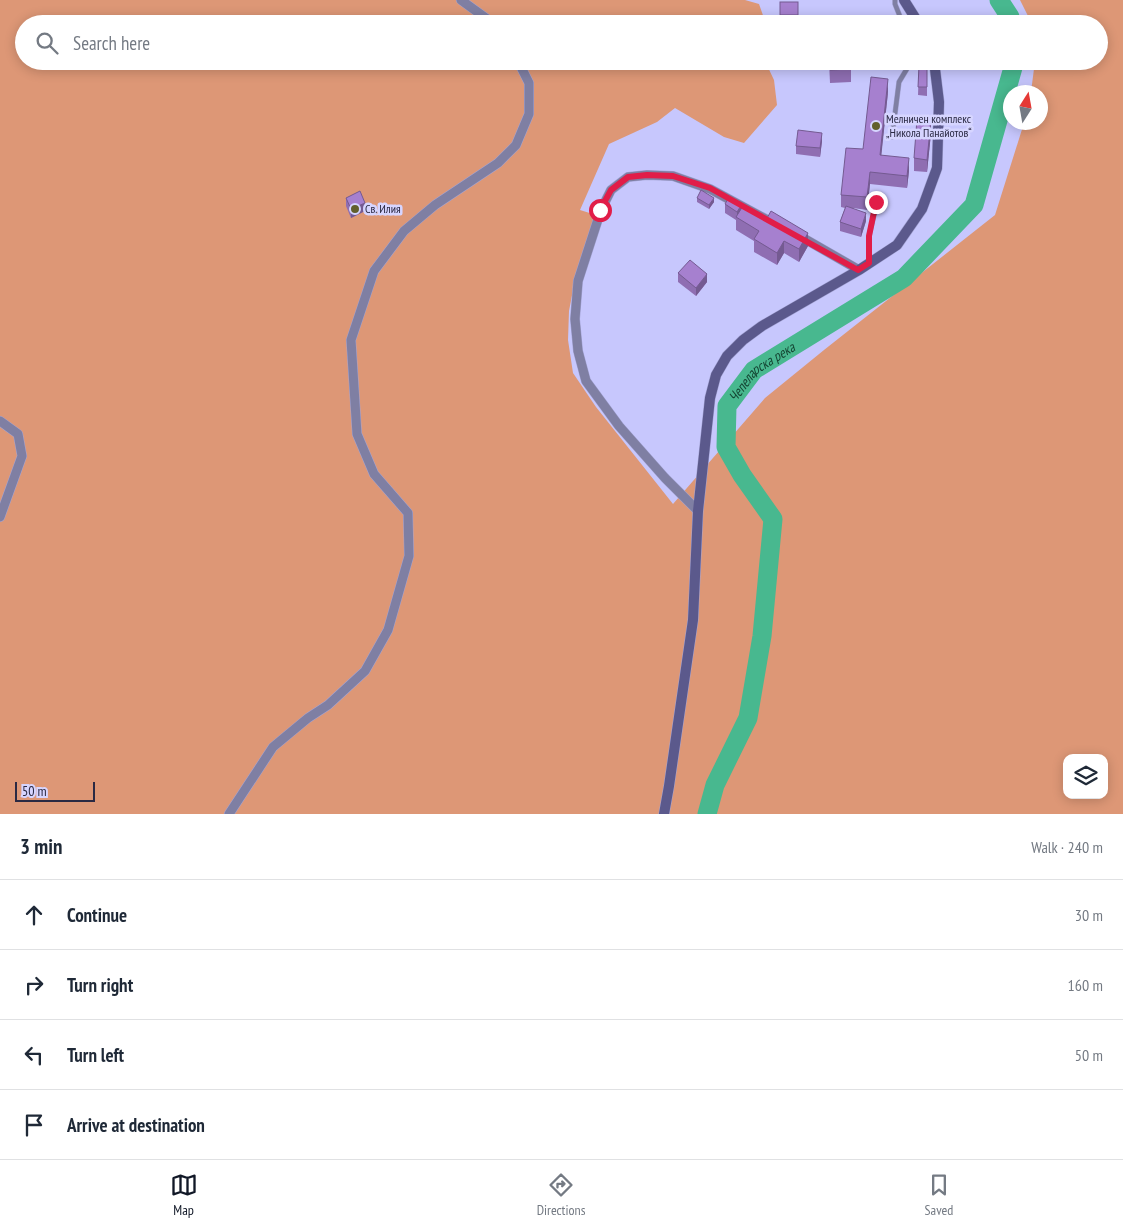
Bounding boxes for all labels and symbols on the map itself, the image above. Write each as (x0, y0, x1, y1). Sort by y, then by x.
north arrow (1003, 85, 1048, 130)
place label: Мелничен комплекс „Никола Панайотов“ (886, 111, 972, 140)
marker: Мелничен комплекс „Никола Панайотов“ (870, 120, 882, 132)
route end (865, 191, 888, 214)
route start (589, 199, 612, 222)
place label: Св. Илия (365, 201, 401, 216)
marker: Св. Илия (349, 203, 361, 215)
water label: Чепеларска река (724, 337, 799, 405)
scale bar (15, 779, 95, 802)

